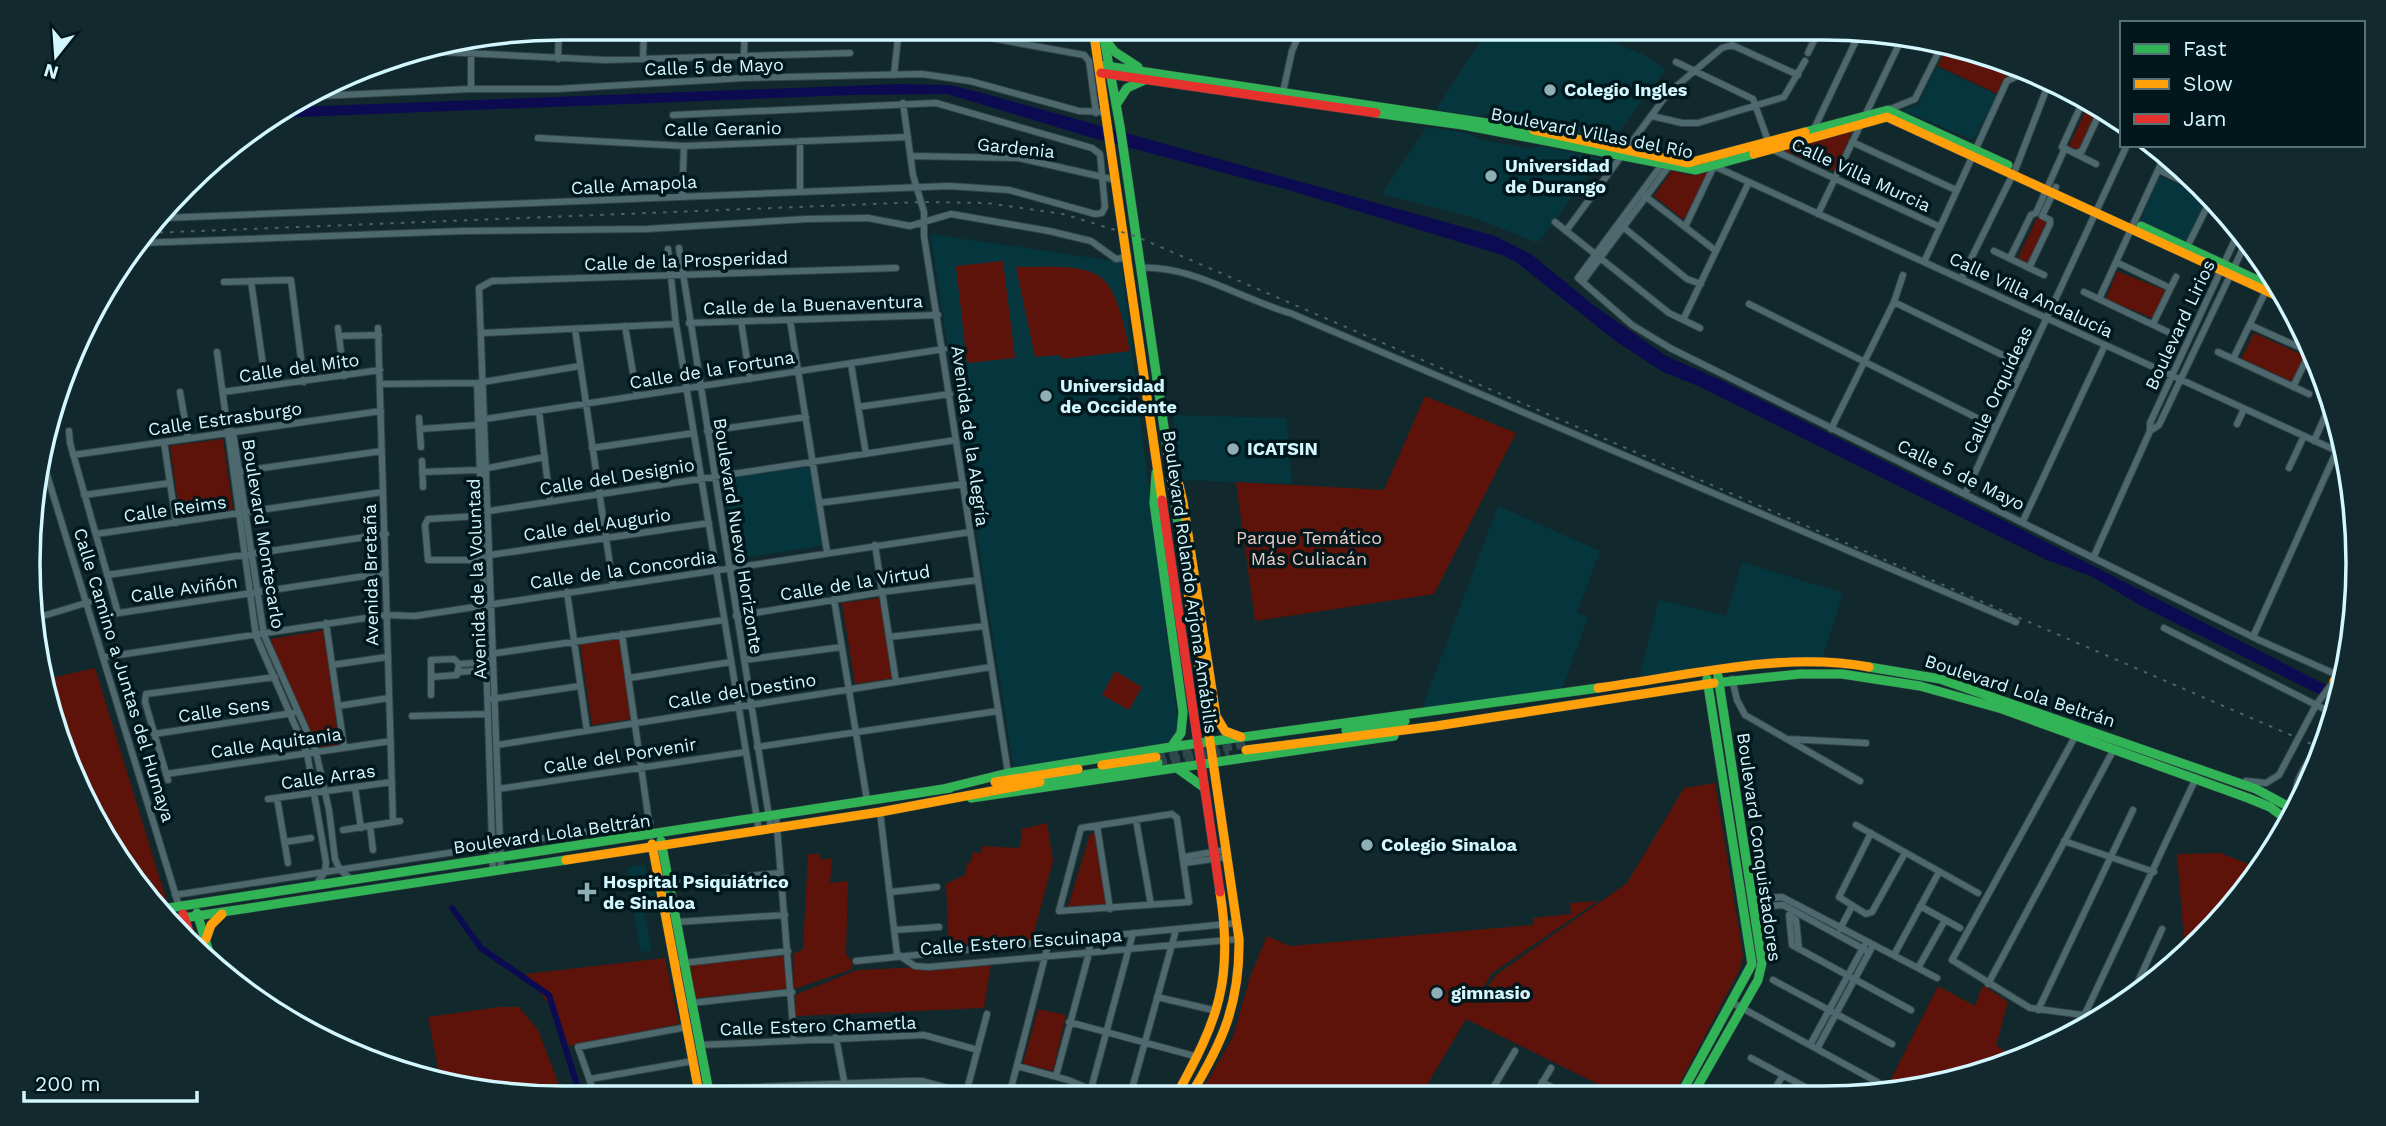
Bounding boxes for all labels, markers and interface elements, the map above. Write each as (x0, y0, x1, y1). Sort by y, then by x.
north arrow (21, 21, 91, 91)
legend (2120, 21, 2365, 147)
text: Fast (2183, 36, 2227, 61)
street label: Calle 5 de Mayo (644, 54, 784, 79)
text: N (41, 59, 61, 85)
text: Slow (2183, 71, 2233, 96)
place label: Colegio Ingles (1564, 79, 1688, 100)
marker: Colegio Ingles (1542, 82, 1558, 98)
street label: Boulevard Villas del Río (1489, 103, 1695, 162)
text: Jam (2183, 106, 2226, 131)
street label: Calle Geranio (664, 117, 782, 140)
street label: Gardenia (976, 133, 1056, 162)
street label: Calle Villa Murcia (1788, 133, 1934, 216)
place label: Universidad de Durango (1505, 155, 1610, 197)
marker: Universidad de Durango (1483, 168, 1499, 184)
street label: Calle Amapola (570, 171, 698, 198)
street label: Calle de la Prosperidad (584, 246, 788, 275)
street label: Calle Villa Andalucía (1946, 247, 2116, 342)
street label: Boulevard Lirios (2140, 256, 2219, 393)
street label: Calle de la Buenaventura (703, 290, 923, 319)
street label: Calle Orquídeas (1959, 322, 2036, 457)
street label: Avenida de la Alegría (947, 344, 994, 528)
street label: Calle de la Fortuna (628, 346, 796, 393)
street label: Calle del Mito (237, 349, 360, 386)
place label: Universidad de Occidente (1060, 375, 1177, 417)
marker: Universidad de Occidente (1038, 388, 1054, 404)
street label: Calle Estrasburgo (147, 397, 303, 440)
street label: Boulevard Nuevo Horizonte (709, 416, 768, 656)
street label: Boulevard Rolando Arjona Amábilis (1159, 429, 1222, 735)
street label: Calle 5 de Mayo (1894, 435, 2029, 515)
street label: Boulevard Montecarlo (238, 437, 289, 630)
place label: ICATSIN (1247, 438, 1318, 459)
marker: ICATSIN (1225, 441, 1241, 457)
street label: Calle del Designio (538, 454, 696, 499)
street label: Avenida de la Voluntad (462, 478, 491, 680)
street label: Calle Reims (122, 491, 228, 526)
street label: Avenida Bretaña (359, 504, 382, 646)
street label: Calle del Augurio (522, 504, 672, 545)
street label: Calle Camino a Juntas del Humaya (70, 525, 179, 824)
park label: Parque Temático Más Culiacán (1236, 527, 1382, 569)
street label: Calle de la Concordia (528, 546, 717, 593)
street label: Calle de la Virtud (778, 560, 932, 605)
street label: Calle Aviñón (129, 571, 239, 606)
street label: Boulevard Lola Beltrán (1922, 650, 2118, 731)
street label: Calle del Destino (666, 668, 818, 713)
street label: Calle Sens (177, 693, 271, 726)
street label: Calle Aquitania (209, 723, 343, 762)
street label: Boulevard Conquistadores (1733, 731, 1786, 963)
street label: Calle del Porvenir (542, 733, 698, 778)
street label: Calle Arras (279, 759, 377, 794)
street label: Boulevard Lola Beltrán (452, 809, 652, 858)
place label: Colegio Sinaloa (1381, 834, 1518, 855)
marker: Colegio Sinaloa (1359, 837, 1375, 853)
place label: Hospital Psiquiátrico de Sinaloa (603, 871, 789, 913)
marker: Hospital Psiquiátrico de Sinaloa (577, 882, 597, 902)
street label: Calle Estero Escuinapa (919, 924, 1123, 959)
place label: gimnasio (1451, 982, 1531, 1003)
marker: gimnasio (1429, 985, 1445, 1001)
street label: Calle Estero Chametla (719, 1012, 917, 1039)
scale bar (24, 1060, 198, 1104)
text: 200 m (35, 1071, 101, 1096)

